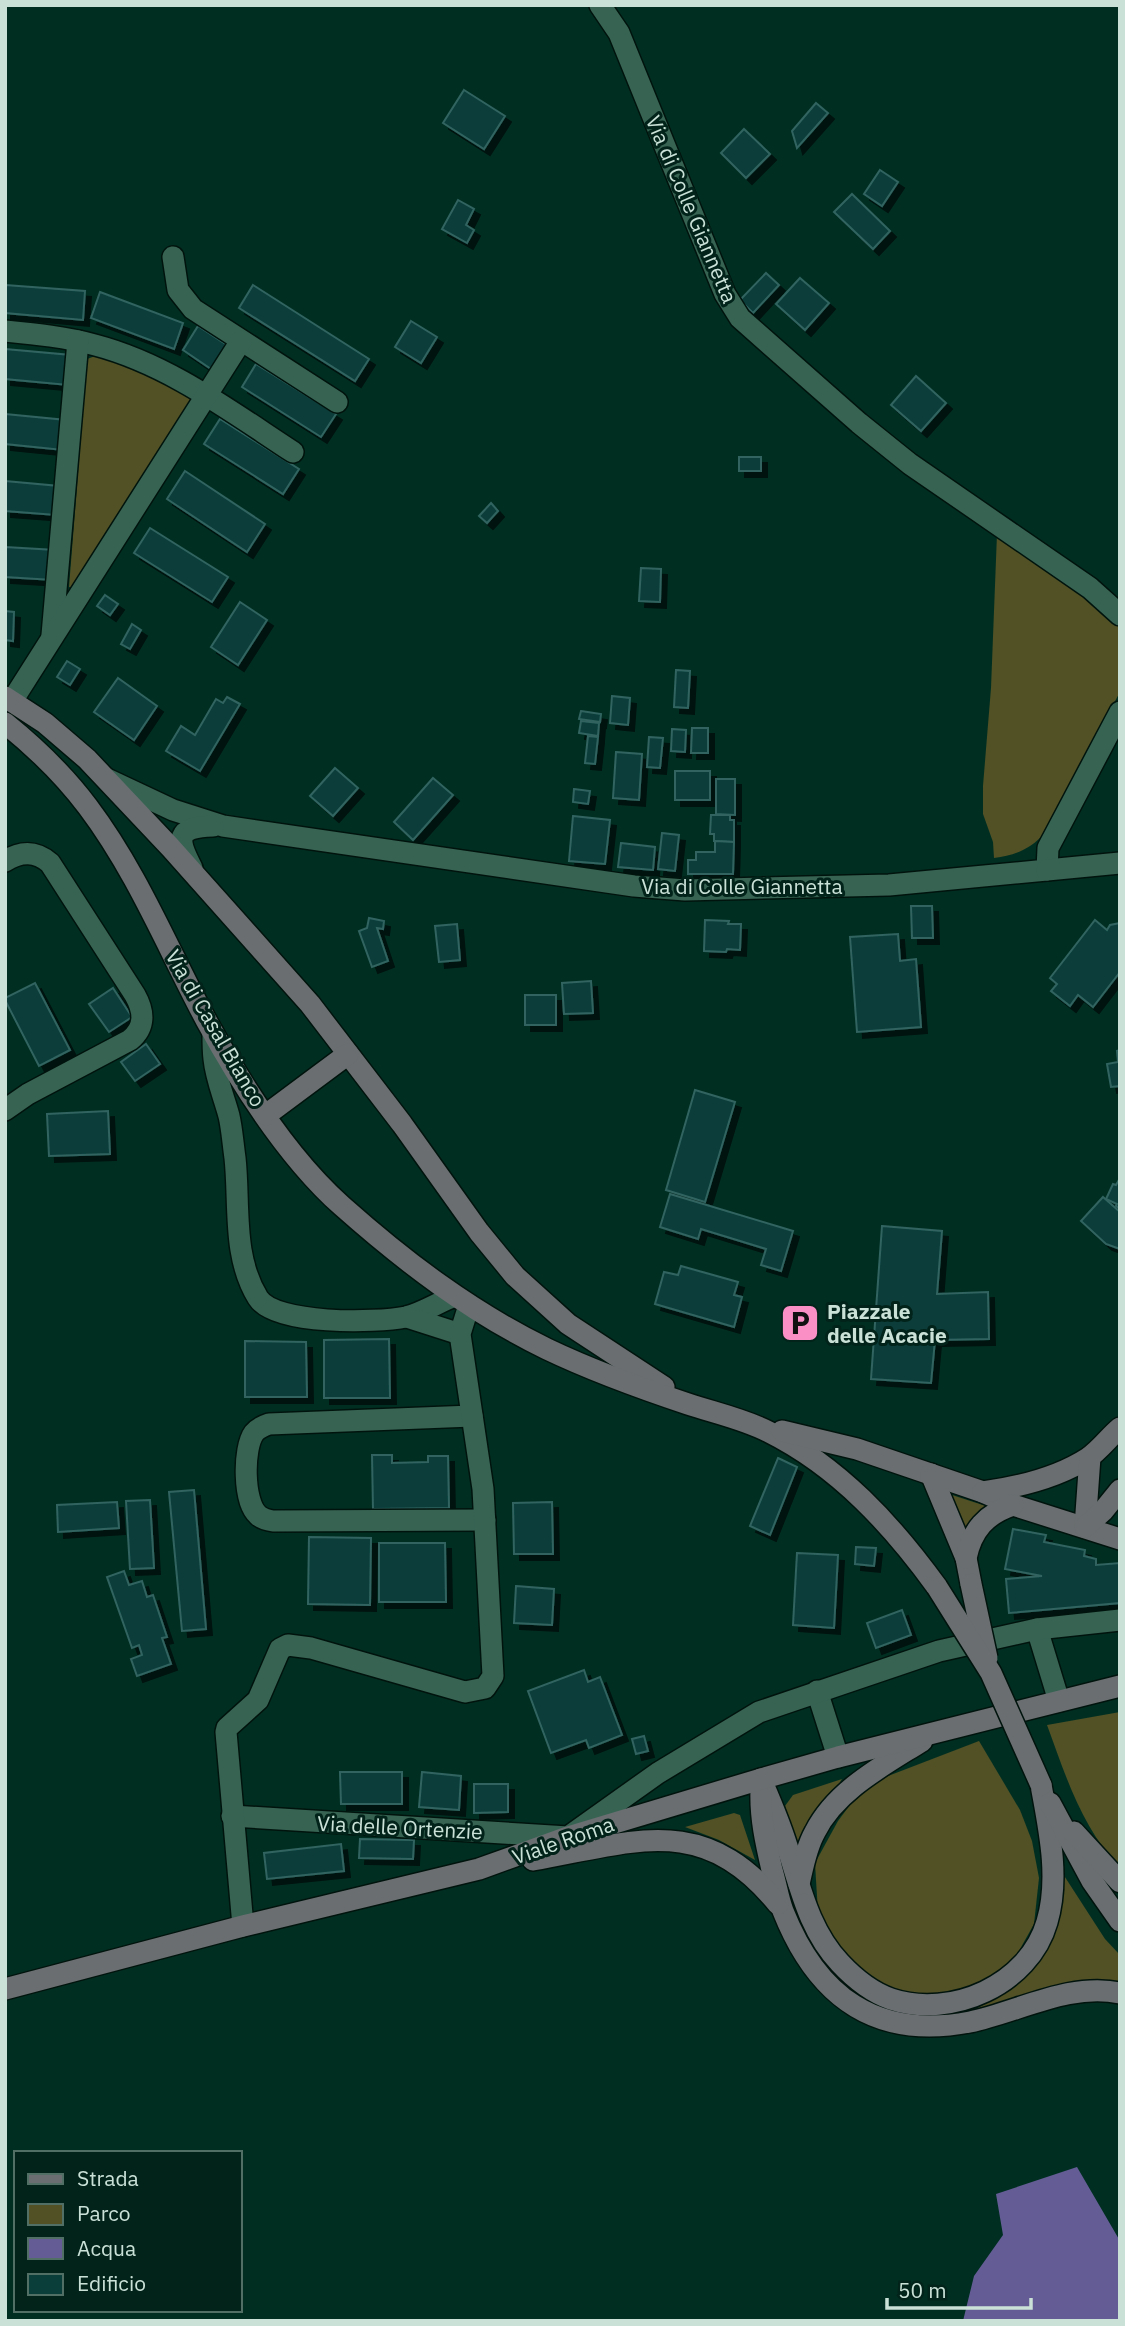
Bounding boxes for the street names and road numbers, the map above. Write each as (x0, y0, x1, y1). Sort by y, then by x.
street label: Via di Colle Giannetta (640, 111, 744, 307)
street label: Via di Colle Giannetta (641, 872, 843, 900)
street label: Via di Casal Bianco (160, 944, 272, 1112)
street label: Via delle Ortenzie (317, 1809, 483, 1845)
street label: Viale Roma (508, 1810, 618, 1870)

